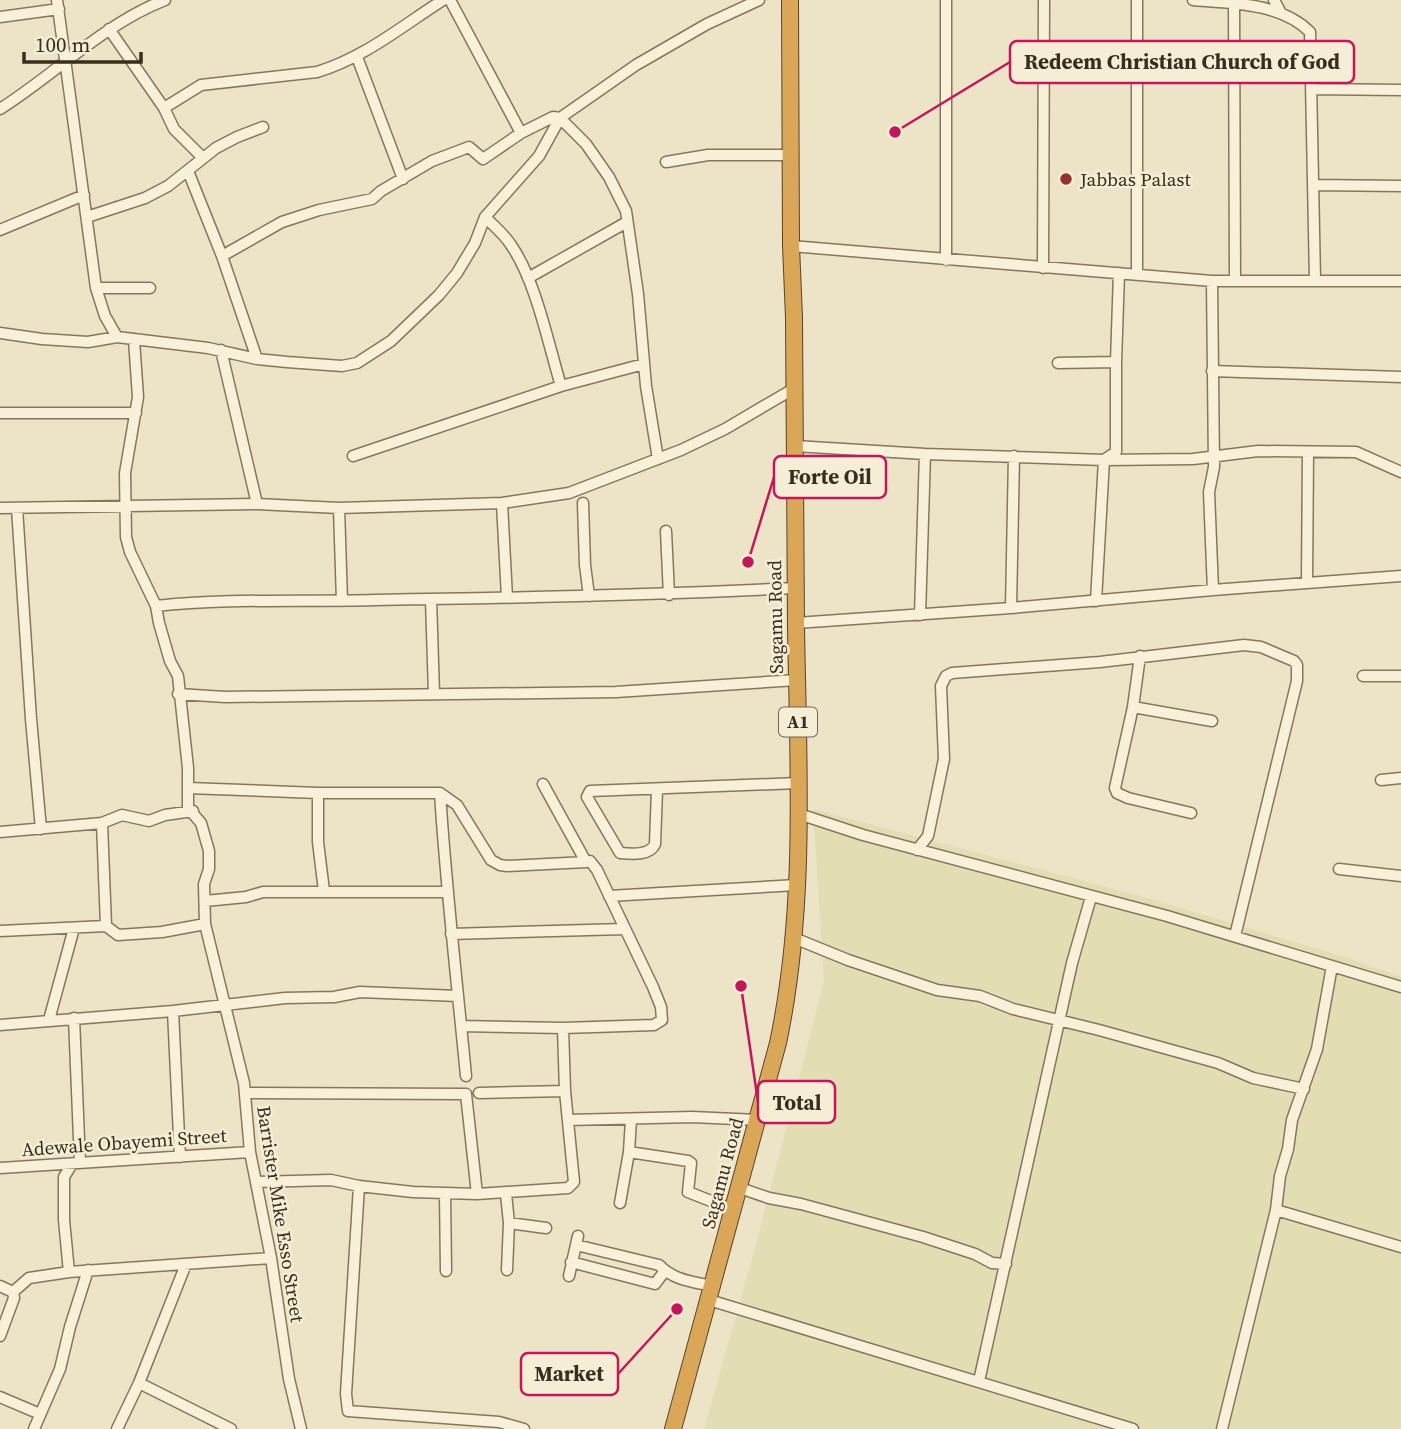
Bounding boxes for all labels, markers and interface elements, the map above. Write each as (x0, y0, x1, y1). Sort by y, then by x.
scale bar (24, 21, 142, 65)
text: 100 m (35, 30, 90, 59)
callout: Redeem Christian Church of God (1010, 41, 1354, 83)
text: Redeem Christian Church of God (1024, 47, 1340, 76)
place label: Jabbas Palast (1079, 166, 1192, 192)
marker: Jabbas Palast (1058, 171, 1074, 187)
callout: Forte Oil (774, 456, 886, 498)
text: Forte Oil (788, 462, 872, 491)
street label: Sagamu Road (761, 560, 789, 674)
road number: A1 (779, 708, 817, 736)
callout: Total (758, 1081, 835, 1123)
text: Total (773, 1088, 822, 1117)
street label: Barrister Mike Esso Street (251, 1104, 311, 1325)
street label: Sagamu Road (695, 1114, 749, 1231)
street label: Adewale Obayemi Street (21, 1122, 228, 1162)
callout: Market (521, 1353, 618, 1395)
text: Market (534, 1359, 604, 1388)

